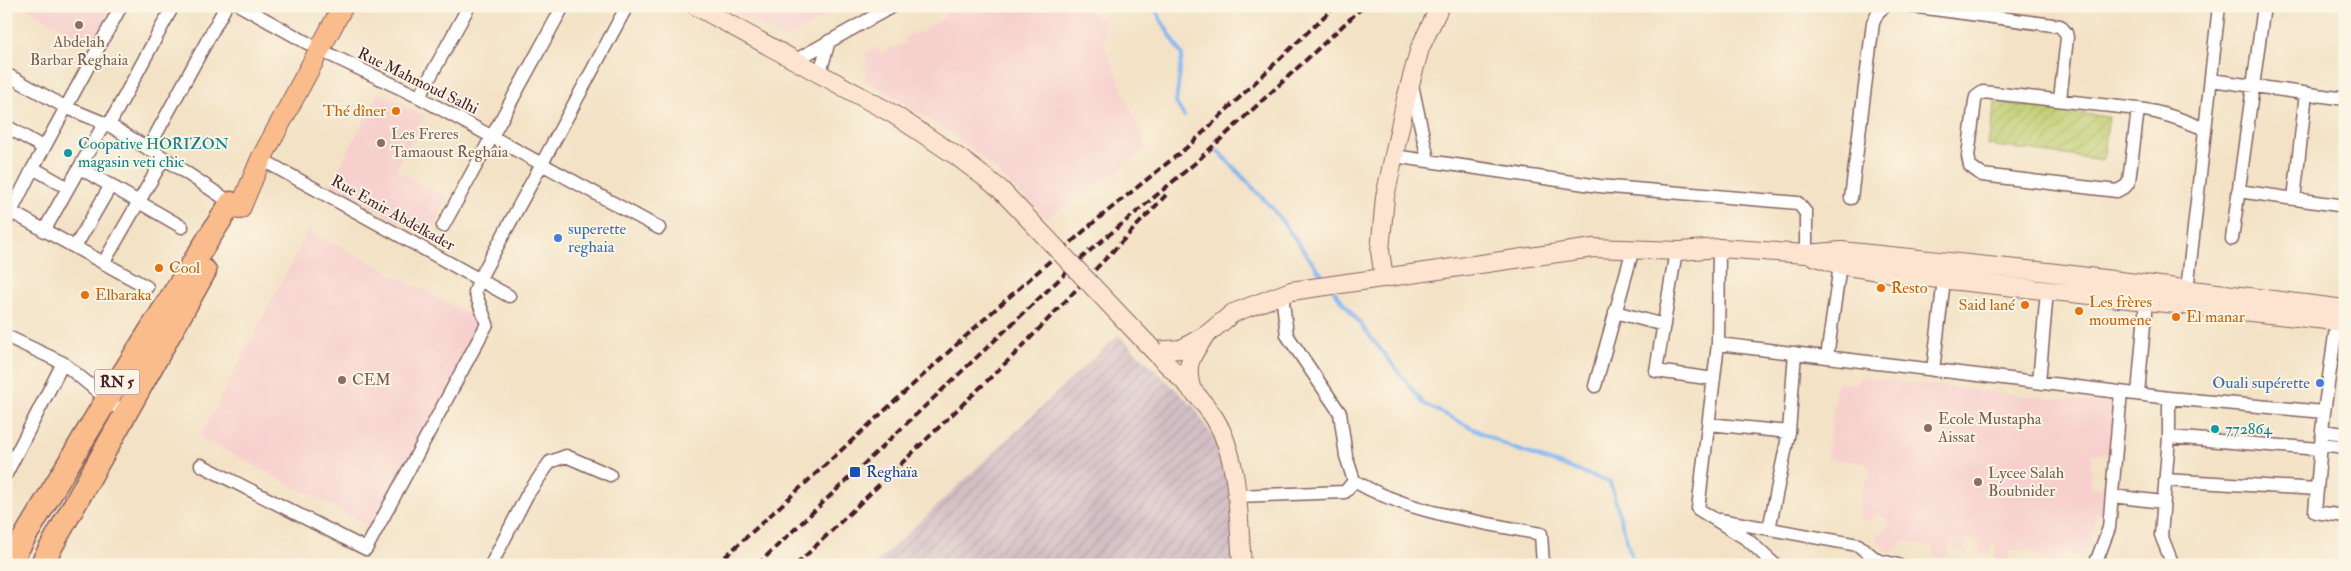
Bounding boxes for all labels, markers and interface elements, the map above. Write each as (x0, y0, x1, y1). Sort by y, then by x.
marker: Abdelah Barbar Reghaia (73, 19, 85, 31)
place label: Abdelah Barbar Reghaia (30, 32, 129, 70)
street label: Rue Mahmoud Salhi (354, 43, 482, 119)
place label: Thé dîner (323, 101, 386, 121)
marker: Thé dîner (390, 105, 402, 117)
place label: Les Freres Tamaoust Reghaia (391, 124, 509, 162)
place label: Coopative HORIZON magasin veti chic (78, 134, 230, 172)
marker: Les Freres Tamaoust Reghaia (375, 137, 387, 149)
marker: Coopative HORIZON magasin veti chic (62, 147, 74, 159)
street label: Rue Emir Abdelkader (328, 171, 458, 255)
place label: superette reghaia (568, 219, 627, 257)
marker: superette reghaia (552, 232, 564, 244)
place label: Cool (169, 258, 200, 278)
marker: Cool (153, 262, 165, 274)
place label: Resto (1891, 278, 1928, 298)
marker: Resto (1875, 282, 1887, 294)
place label: Elbaraka (95, 285, 152, 305)
marker: Elbaraka (79, 289, 91, 301)
place label: Les frères moumene (2089, 292, 2152, 330)
place label: Said lané (1958, 295, 2015, 315)
marker: Said lané (2019, 299, 2031, 311)
marker: Les frères moumene (2073, 305, 2085, 317)
place label: El manar (2186, 307, 2245, 327)
marker: El manar (2170, 311, 2182, 323)
road number: RN 5 (94, 370, 140, 394)
place label: CEM (352, 370, 391, 390)
place label: Ouali supérette (2212, 373, 2310, 394)
marker: CEM (336, 374, 348, 386)
marker: Ouali supérette (2314, 377, 2326, 389)
place label: Ecole Mustapha Aissat (1937, 409, 2042, 447)
place label: 772864 (2225, 419, 2273, 439)
marker: Ecole Mustapha Aissat (1922, 422, 1934, 434)
marker: 772864 (2209, 423, 2221, 435)
place label: Reghaïa (866, 462, 918, 482)
place label: Lycee Salah Boubnider (1988, 463, 2065, 501)
marker: Reghaïa (848, 465, 862, 479)
marker: Lycee Salah Boubnider (1972, 476, 1984, 488)

